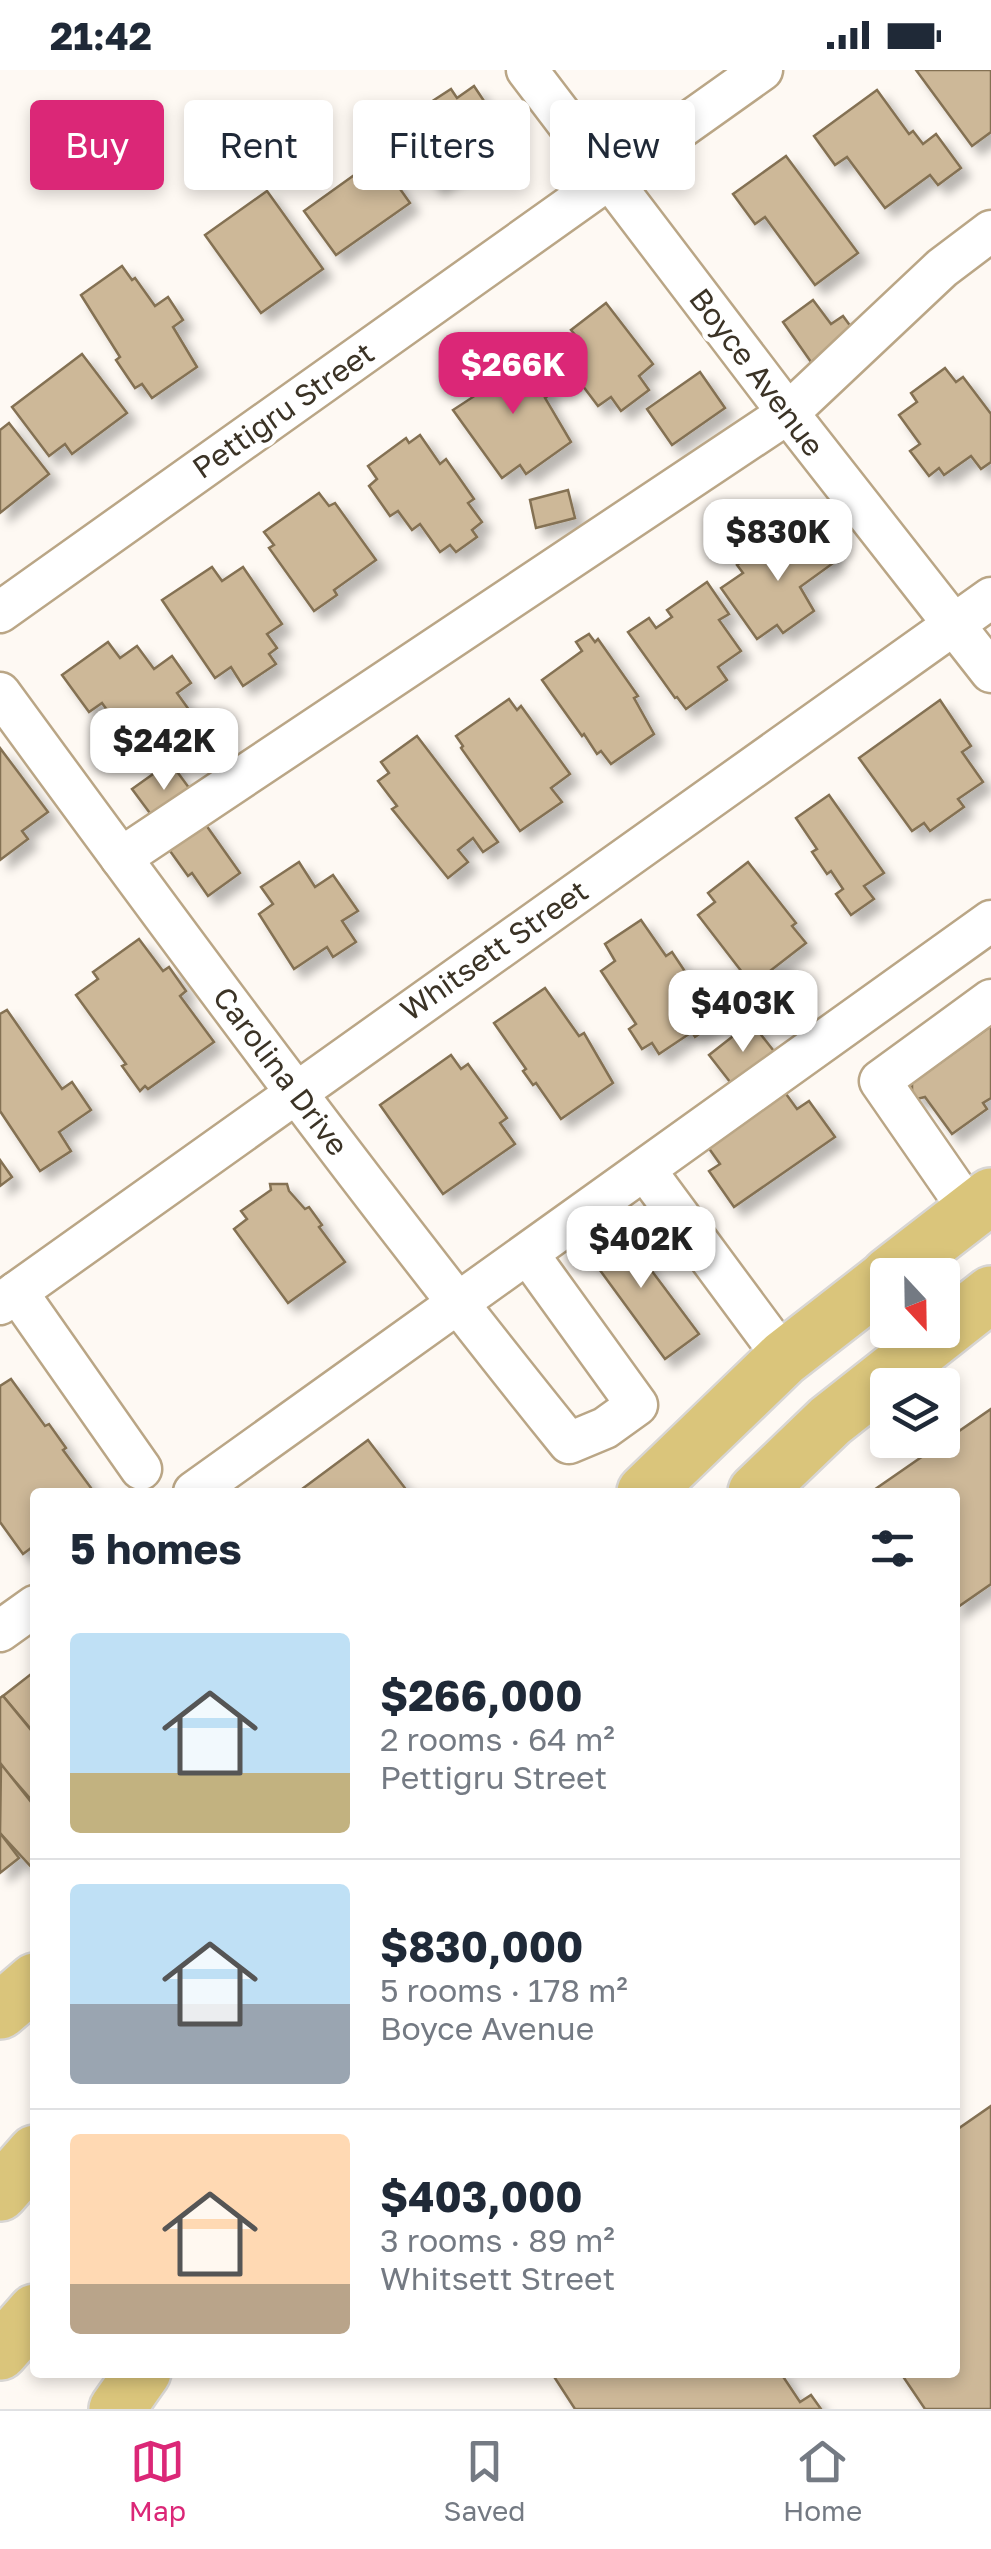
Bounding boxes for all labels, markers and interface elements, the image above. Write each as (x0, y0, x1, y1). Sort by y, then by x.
text: 21:42 (50, 13, 152, 58)
chip: Buy (30, 100, 164, 190)
chip: Rent (184, 100, 333, 190)
chip: Filters (353, 100, 530, 190)
chip: New (550, 100, 695, 190)
street label: Boyce Avenue (682, 281, 832, 463)
pin: $266K (443, 332, 583, 417)
street label: Pettigru Street (185, 334, 381, 486)
text: $266K (461, 345, 565, 383)
pin: $830K (708, 499, 848, 584)
text: $830K (725, 512, 831, 550)
pin: $242K (94, 708, 234, 793)
text: $242K (112, 721, 216, 759)
street label: Whitsett Street (393, 872, 595, 1028)
pin: $403K (673, 970, 813, 1055)
street label: Carolina Drive (206, 980, 356, 1162)
text: $403K (691, 983, 795, 1021)
pin: $402K (571, 1206, 711, 1291)
text: $402K (589, 1219, 693, 1257)
north arrow (870, 1258, 960, 1348)
map controls (870, 1258, 960, 1458)
button: layers (870, 1368, 960, 1458)
icon: filters (865, 1521, 920, 1576)
text: 5 homes (70, 1523, 242, 1573)
text: $266,000 (380, 1670, 582, 1720)
icon: home (150, 1673, 270, 1793)
text: 2 rooms · 64 m² (380, 1720, 615, 1758)
text: Pettigru Street (380, 1758, 607, 1796)
text: $830,000 (380, 1921, 583, 1971)
icon: home (150, 1924, 270, 2044)
text: 5 rooms · 178 m² (380, 1971, 628, 2009)
text: Boyce Avenue (380, 2009, 594, 2047)
text: $403,000 (380, 2171, 583, 2221)
icon: home (150, 2174, 270, 2294)
text: 3 rooms · 89 m² (380, 2221, 615, 2259)
text: Whitsett Street (380, 2259, 615, 2297)
tab: Map (129, 2434, 186, 2527)
tab: Saved (444, 2434, 525, 2527)
tab: Home (783, 2434, 862, 2527)

